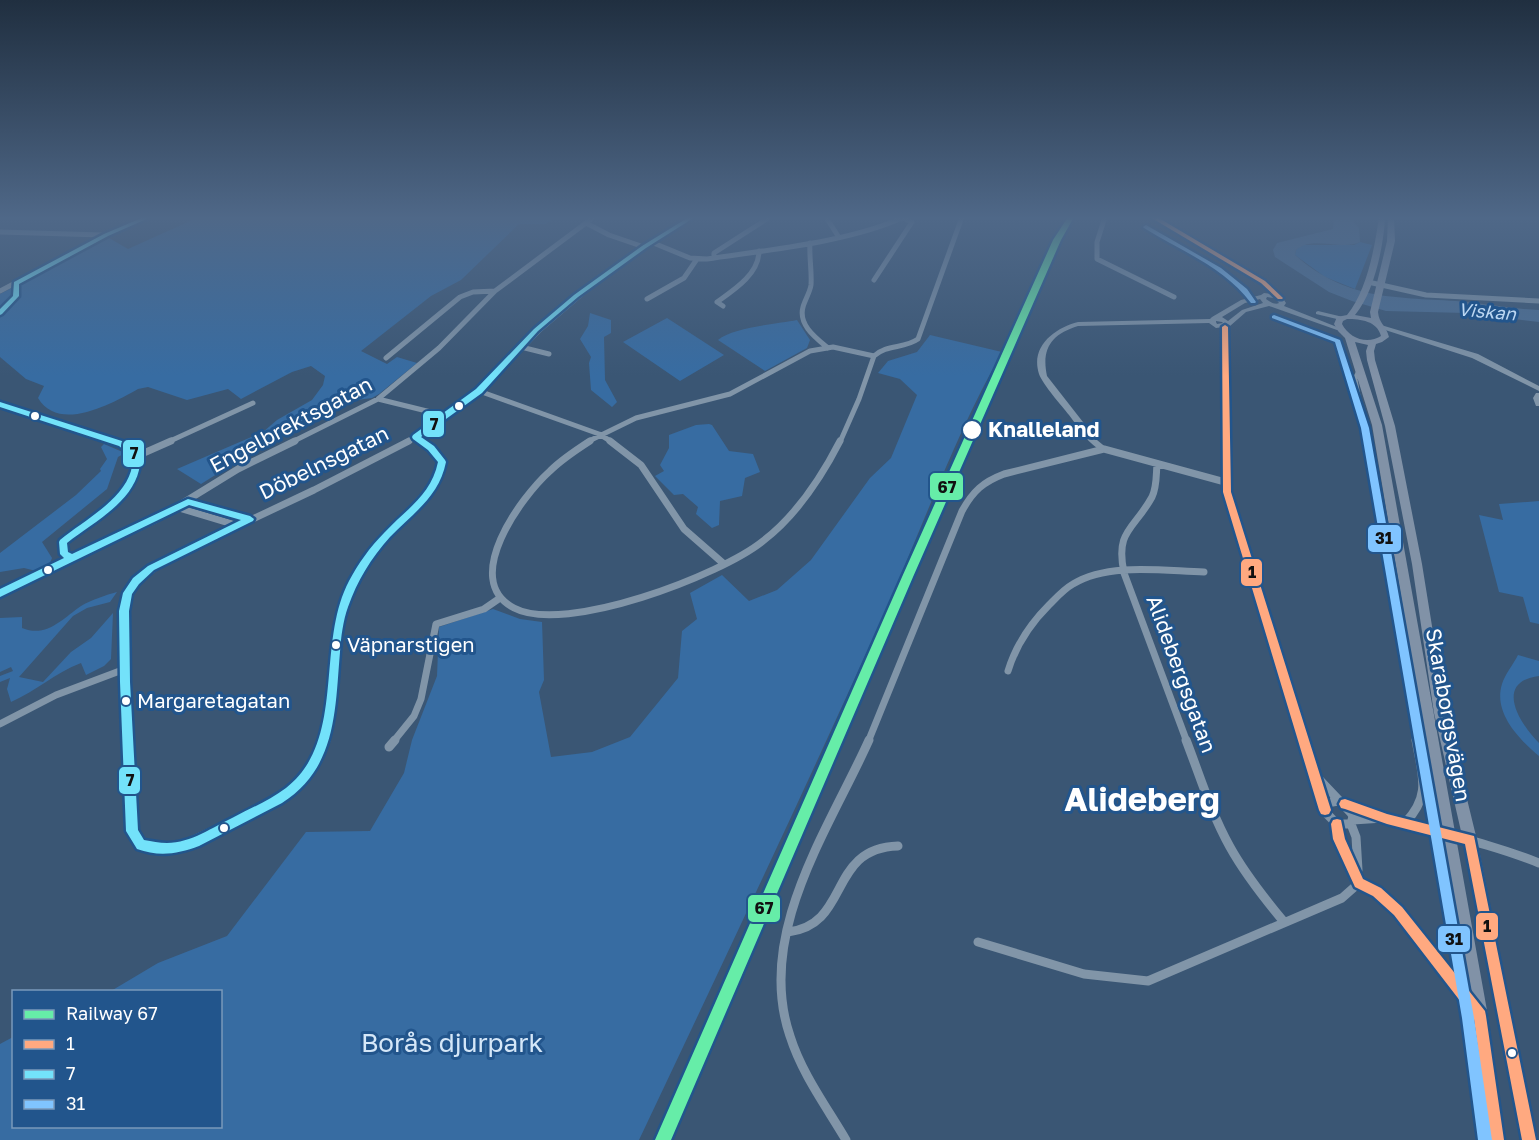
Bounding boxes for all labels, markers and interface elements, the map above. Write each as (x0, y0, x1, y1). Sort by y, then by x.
water label: Viskan (1457, 298, 1518, 325)
street label: Engelbrektsgatan (205, 370, 376, 478)
unlabelled marker (453, 400, 465, 412)
unlabelled marker (29, 410, 41, 422)
line badge: 7 (422, 410, 445, 438)
text: 7 (430, 414, 439, 434)
place label: Knalleland (988, 416, 1099, 442)
marker: Knalleland (961, 419, 983, 441)
street label: Döbelnsgatan (255, 420, 393, 505)
line badge: 7 (122, 439, 145, 468)
text: 7 (130, 443, 139, 463)
line badge: 67 (929, 472, 964, 501)
text: 67 (938, 477, 957, 497)
line badge: 31 (1367, 524, 1402, 553)
text: 31 (1375, 528, 1393, 548)
line badge: 1 (1240, 558, 1263, 587)
text: 1 (1248, 562, 1256, 582)
unlabelled marker (42, 564, 54, 576)
street label: Alidebergsgatan (1141, 591, 1223, 756)
street label: Skaraborgsvägen (1421, 626, 1477, 804)
place label: Väpnarstigen (347, 632, 475, 656)
marker: Väpnarstigen (330, 639, 342, 651)
place label: Margaretagatan (137, 688, 290, 712)
marker: Margaretagatan (120, 695, 132, 707)
line badge: 7 (118, 766, 141, 795)
text: 7 (126, 770, 135, 790)
district label: Alideberg (1064, 779, 1220, 818)
unlabelled marker (218, 822, 230, 834)
line badge: 67 (747, 894, 781, 923)
text: 67 (755, 898, 774, 918)
line badge: 1 (1475, 912, 1499, 941)
text: 1 (1483, 916, 1491, 936)
line badge: 31 (1437, 925, 1471, 953)
text: 31 (1445, 929, 1463, 949)
legend (12, 990, 222, 1128)
text: Railway 67 (66, 1002, 158, 1024)
park label: Borås djurpark (361, 1027, 543, 1058)
text: 1 (66, 1032, 75, 1054)
unlabelled marker (1506, 1047, 1518, 1059)
text: 7 (66, 1062, 76, 1084)
text: 31 (66, 1092, 86, 1114)

